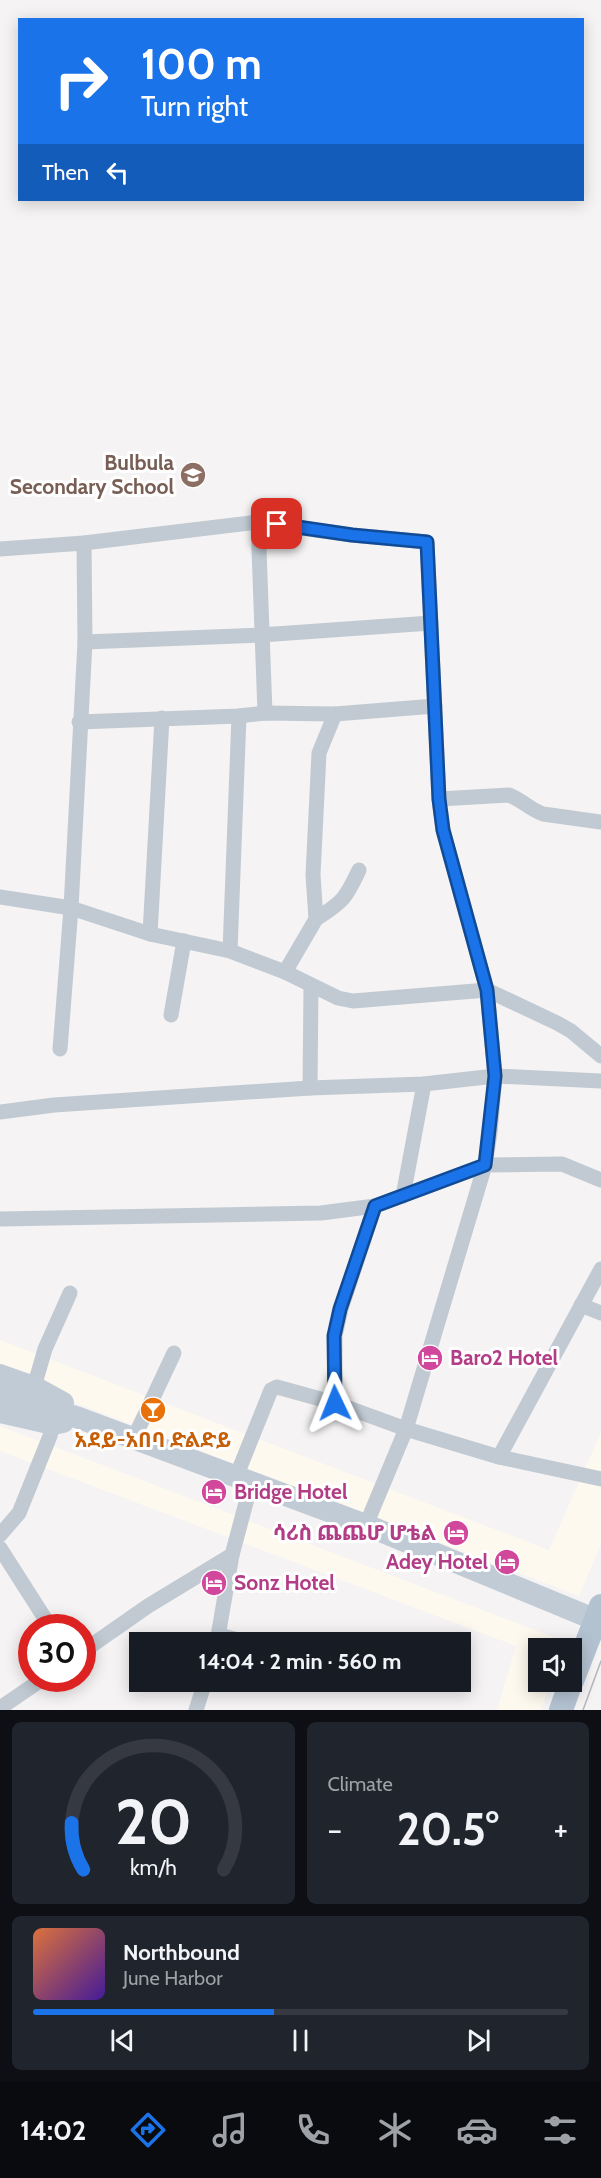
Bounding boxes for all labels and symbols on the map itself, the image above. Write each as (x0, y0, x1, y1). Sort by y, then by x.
place label: Bulbula Secondary School (10, 450, 175, 499)
school or university icon: Bulbula Secondary School (178, 460, 208, 490)
pin (251, 498, 302, 549)
hotel icon: Baro2 Hotel (415, 1343, 445, 1373)
place label: Baro2 Hotel (450, 1345, 559, 1370)
position arrow (303, 1371, 367, 1435)
bar icon: አደይ-አበባ ድልድይ (138, 1395, 168, 1425)
place label: አደይ-አበባ ድልድይ (75, 1427, 231, 1452)
hotel icon: Bridge Hotel (199, 1477, 229, 1507)
place label: Bridge Hotel (234, 1479, 348, 1504)
hotel icon: ሳሪስ ጨጨሆ ሆቴል (441, 1518, 471, 1548)
place label: ሳሪስ ጨጨሆ ሆቴል (273, 1520, 437, 1545)
hotel icon: Adey Hotel (492, 1547, 522, 1577)
place label: Adey Hotel (386, 1549, 488, 1574)
hotel icon: Sonz Hotel (199, 1568, 229, 1598)
place label: Sonz Hotel (234, 1570, 335, 1595)
speed limit sign: 30 (18, 1614, 96, 1692)

